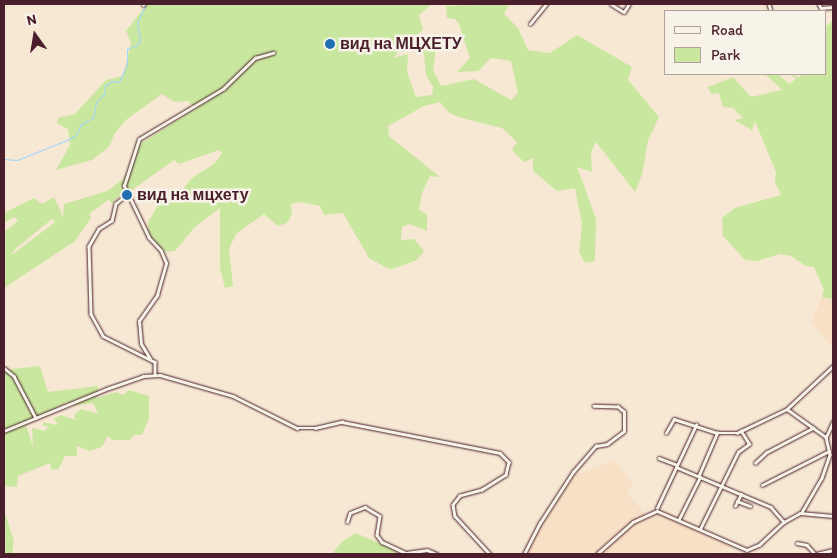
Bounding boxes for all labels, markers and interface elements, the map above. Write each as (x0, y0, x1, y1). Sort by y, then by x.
north arrow (10, 10, 60, 60)
legend (664, 10, 827, 75)
text: N (25, 11, 38, 29)
text: Road (711, 21, 743, 39)
place label: вид на МЦХЕТУ (340, 34, 462, 54)
marker: вид на МЦХЕТУ (324, 38, 336, 50)
text: Park (711, 46, 741, 64)
place label: вид на мцхету (137, 185, 249, 205)
marker: вид на мцхету (121, 189, 133, 201)

